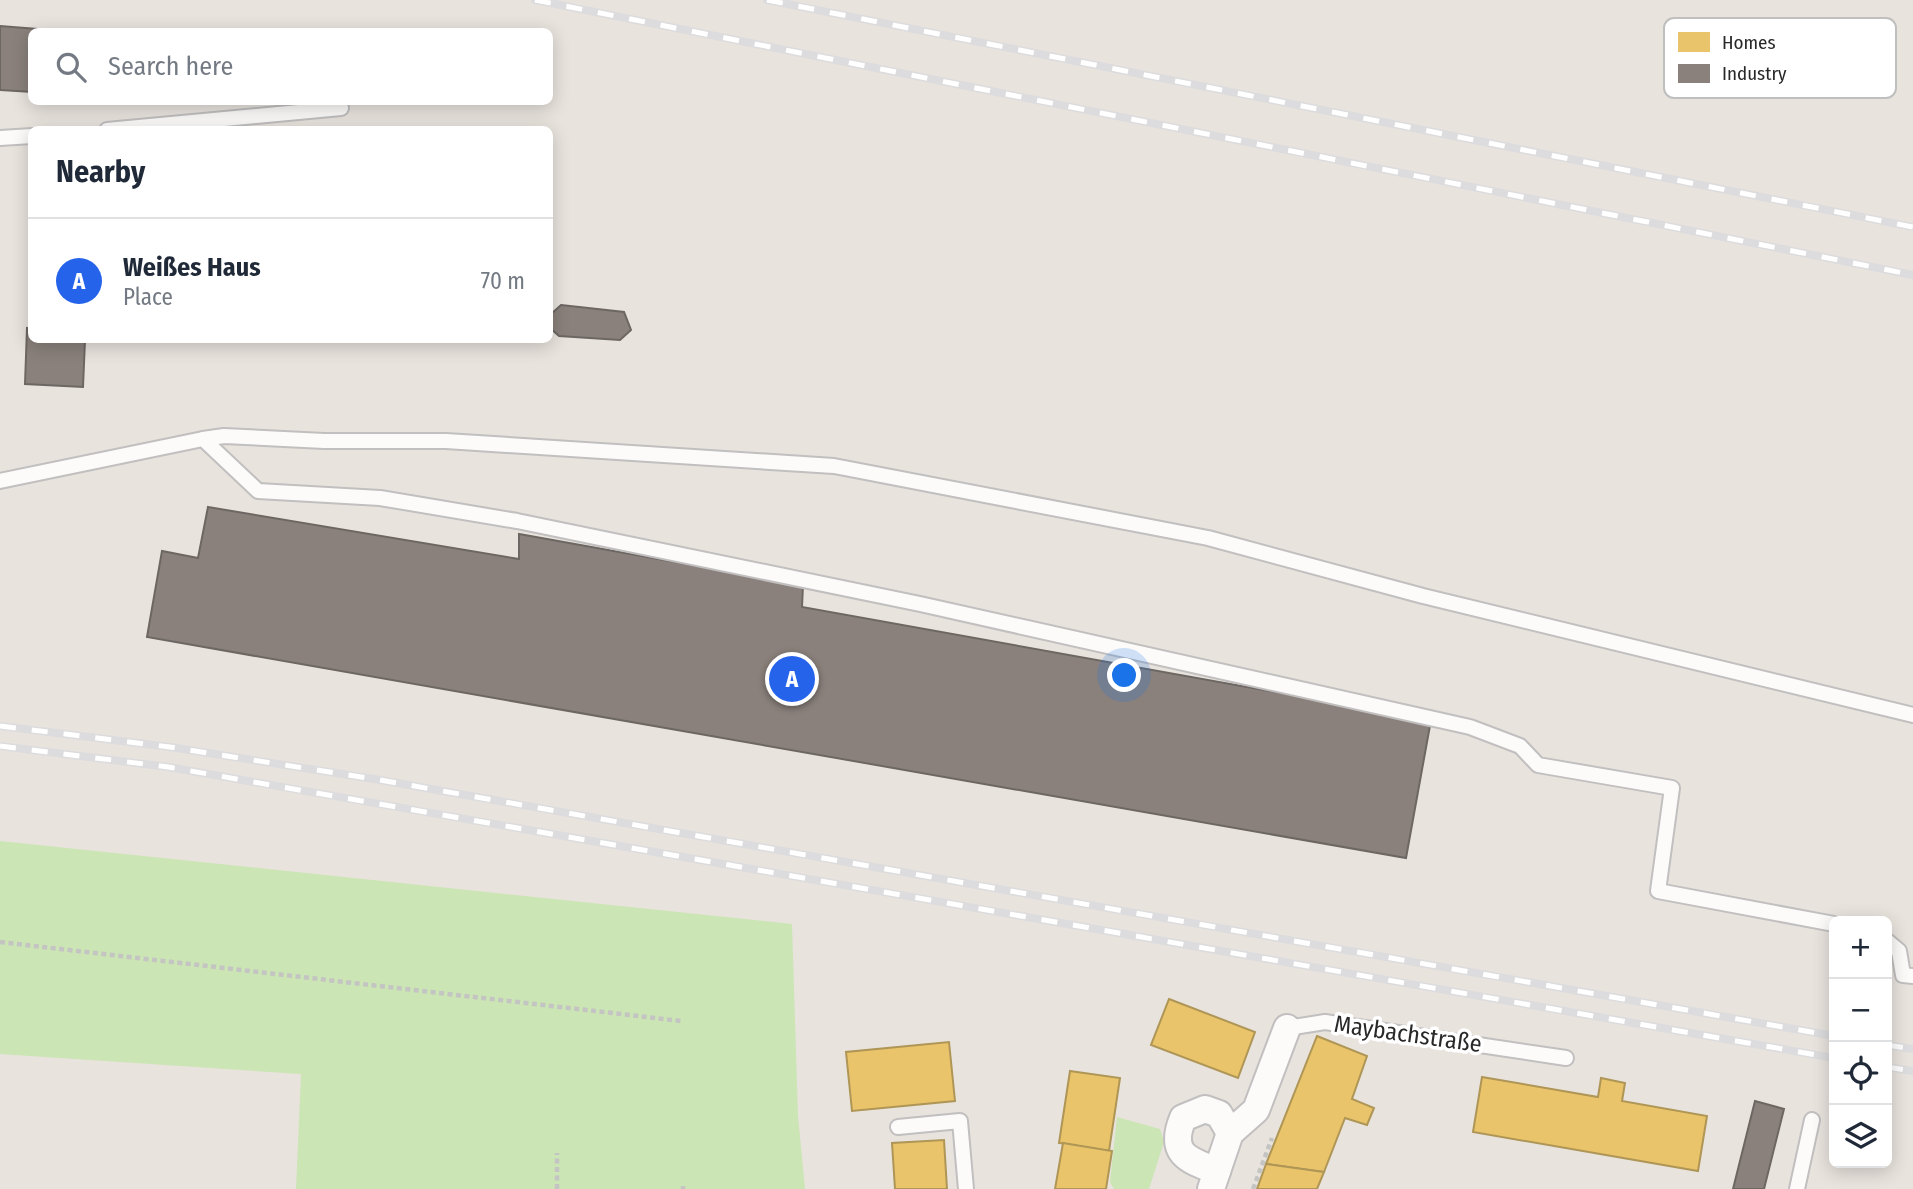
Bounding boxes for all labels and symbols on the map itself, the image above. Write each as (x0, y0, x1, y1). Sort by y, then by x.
legend (1664, 18, 1896, 98)
text: Homes (1722, 31, 1776, 54)
text: Industry (1722, 62, 1787, 85)
pin: A (769, 653, 815, 705)
your location (1107, 658, 1141, 692)
street label: Maybachstraße (1332, 1010, 1484, 1058)

